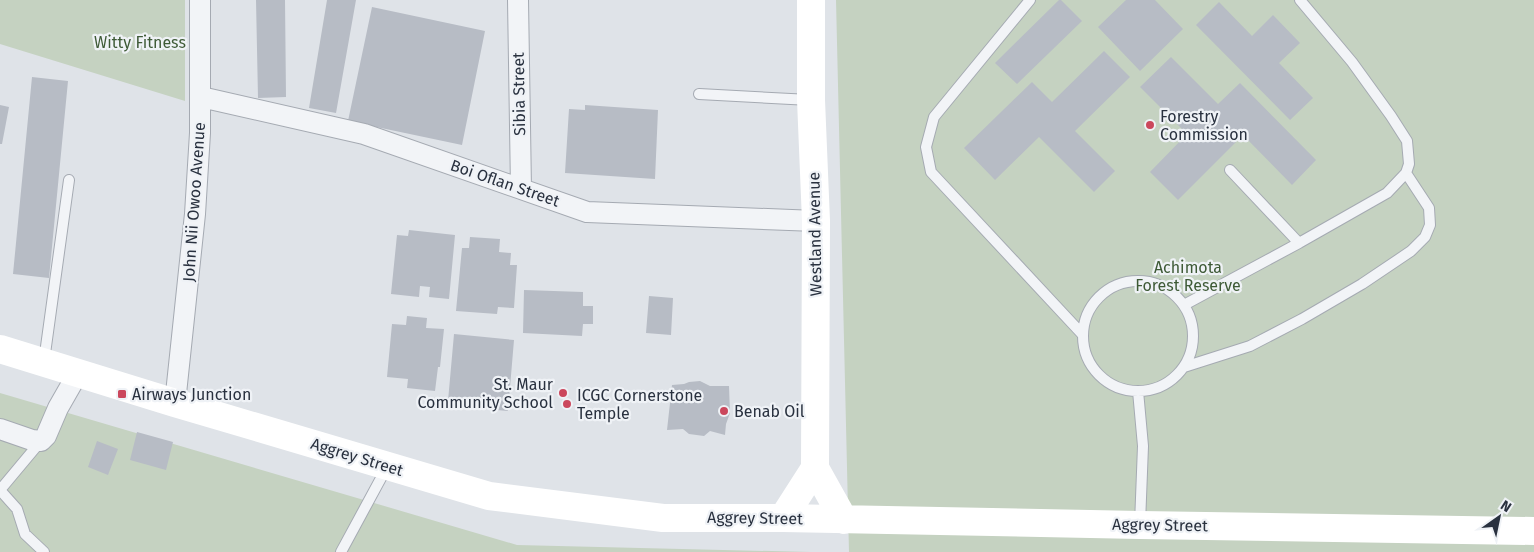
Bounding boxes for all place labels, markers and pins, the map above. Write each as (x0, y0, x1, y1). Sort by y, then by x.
place label: Forestry Commission (1160, 107, 1248, 144)
marker: Forestry Commission (1144, 119, 1156, 131)
place label: St. Maur Community School (417, 375, 554, 412)
place label: Airways Junction (132, 385, 251, 404)
place label: ICGC Cornerstone Temple (577, 386, 702, 423)
marker: St. Maur Community School (557, 387, 569, 399)
marker: Airways Junction (116, 388, 128, 400)
marker: ICGC Cornerstone Temple (561, 398, 573, 410)
place label: Benab Oil (734, 402, 805, 421)
marker: Benab Oil (718, 405, 730, 417)

